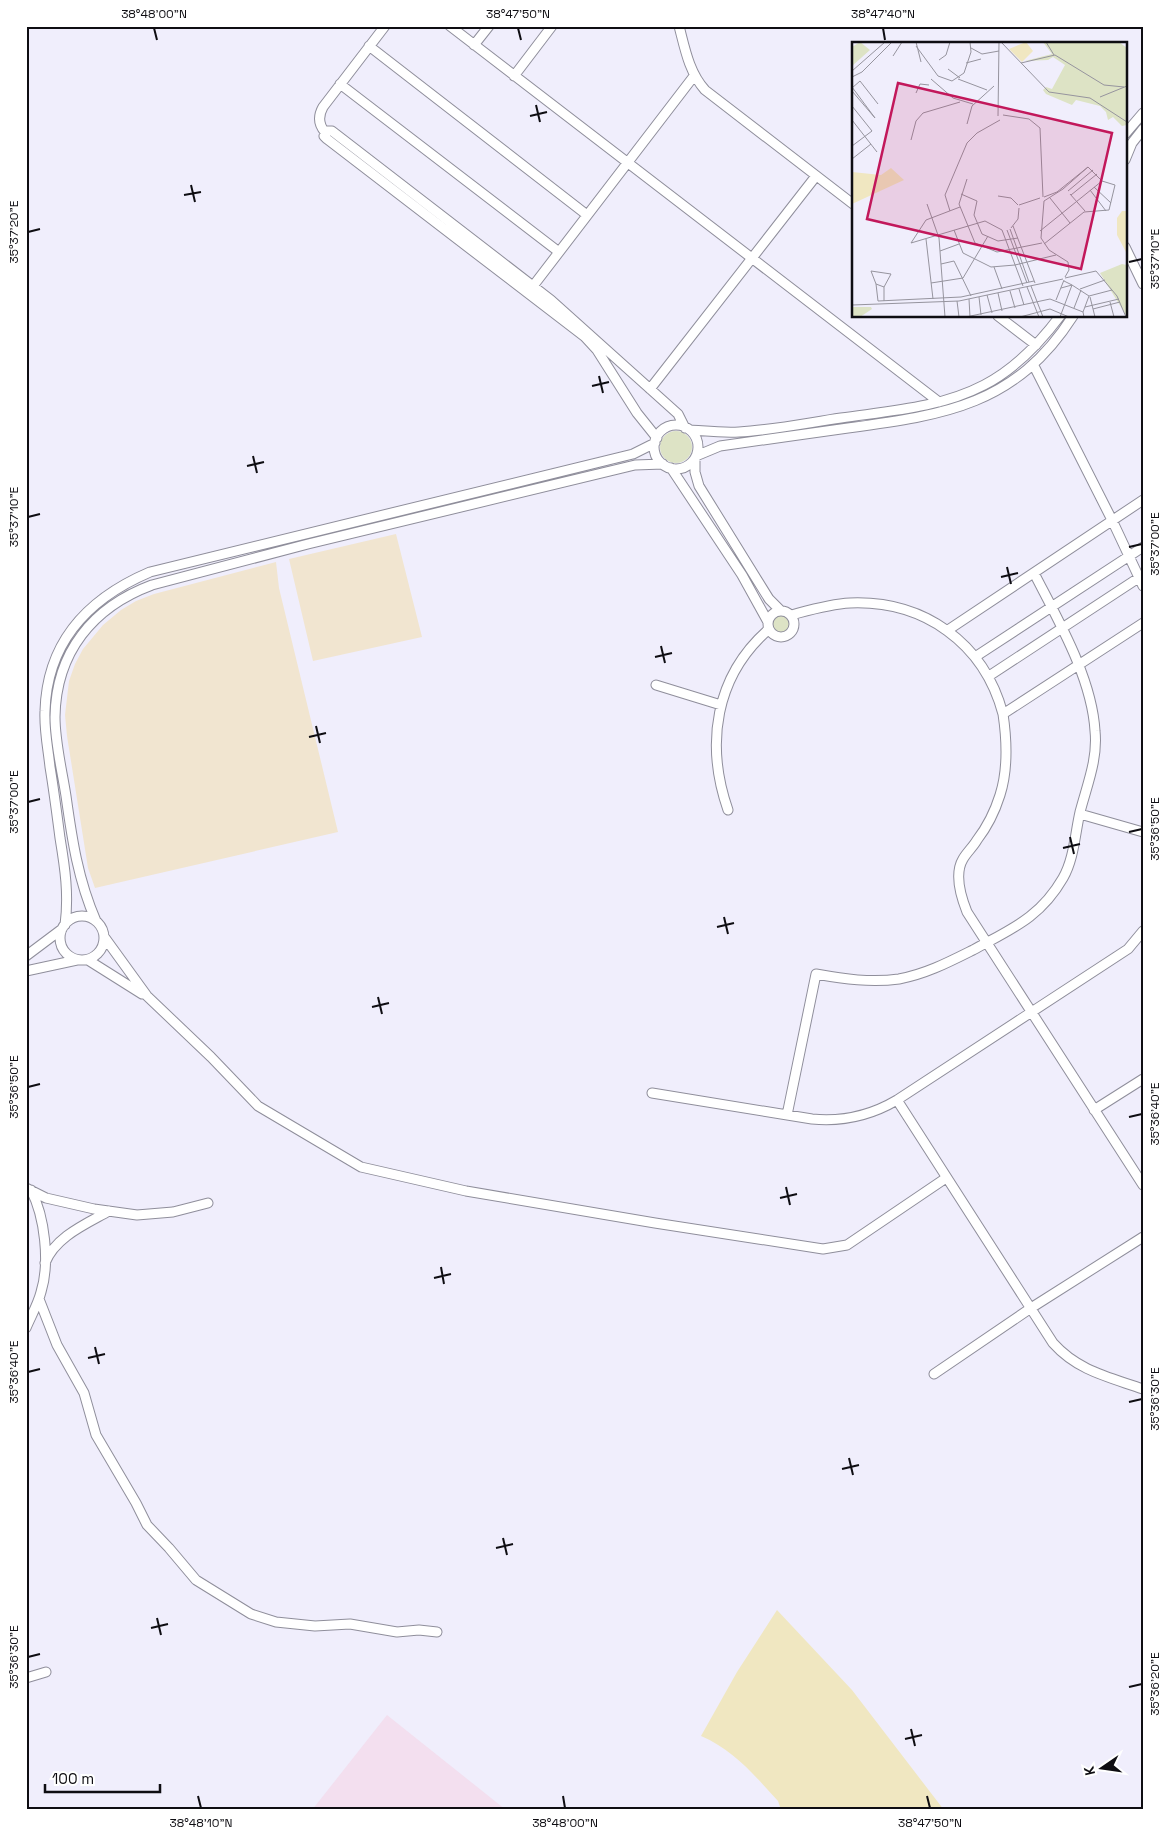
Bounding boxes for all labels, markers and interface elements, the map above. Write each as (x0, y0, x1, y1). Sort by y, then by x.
text: 38°48'00"N (121, 6, 187, 22)
text: 38°47'50"N (486, 6, 550, 22)
text: 38°47'40"N (851, 6, 915, 22)
inset map (852, 42, 1126, 318)
text: 35°37'20"E (6, 200, 22, 263)
text: 35°37'10"E (1147, 228, 1163, 289)
text: 35°37'10"E (6, 486, 22, 547)
text: 35°37'00"E (1147, 512, 1163, 576)
text: 35°37'00"E (6, 770, 22, 834)
text: 35°36'50"E (1147, 797, 1163, 861)
text: 35°36'50"E (6, 1055, 22, 1119)
text: 35°36'40"E (1147, 1082, 1163, 1146)
text: 35°36'40"E (6, 1340, 22, 1404)
text: 35°36'30"E (1147, 1367, 1163, 1431)
text: 35°36'30"E (6, 1625, 22, 1689)
text: 35°36'20"E (1147, 1652, 1163, 1716)
north arrow (1076, 1744, 1126, 1794)
scale bar (45, 1761, 160, 1793)
text: K (1080, 1764, 1099, 1777)
text: 100 m (52, 1769, 94, 1788)
text: 38°48'10"N (169, 1815, 233, 1831)
text: 38°48'00"N (532, 1815, 598, 1831)
text: 38°47'50"N (898, 1815, 962, 1831)

